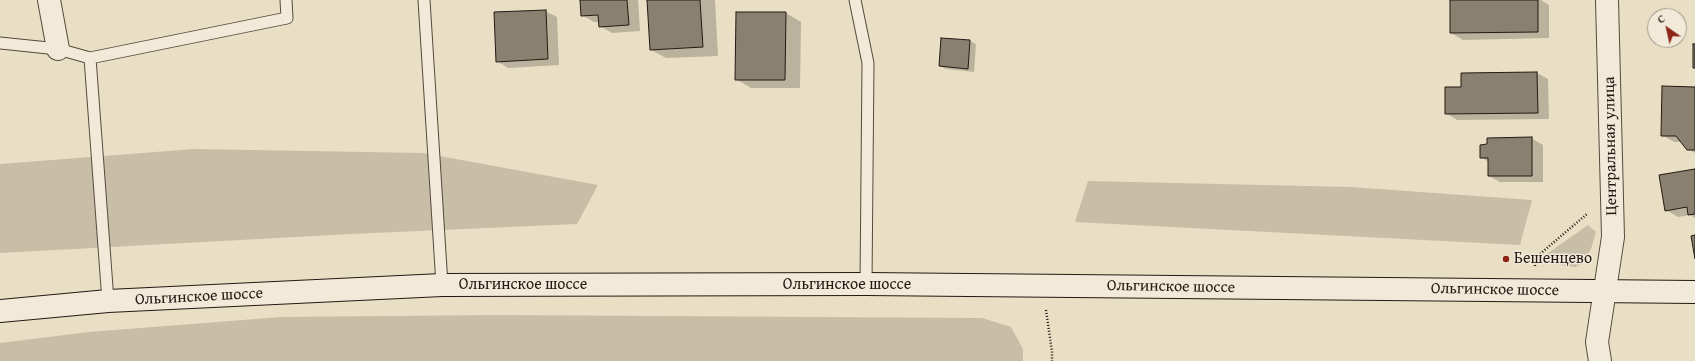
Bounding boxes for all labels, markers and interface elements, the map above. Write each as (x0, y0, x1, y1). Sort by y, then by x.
north arrow (1647, 8, 1687, 48)
text: С (1654, 11, 1668, 27)
street label: Центральная улица (1600, 76, 1622, 216)
place label: Бешенцево (1514, 249, 1592, 269)
marker: Бешенцево (1501, 254, 1511, 264)
street label: Ольгинское шоссе (459, 275, 587, 295)
street label: Ольгинское шоссе (783, 275, 911, 295)
street label: Ольгинское шоссе (1107, 276, 1235, 298)
street label: Ольгинское шоссе (1431, 279, 1559, 301)
street label: Ольгинское шоссе (134, 284, 264, 310)

